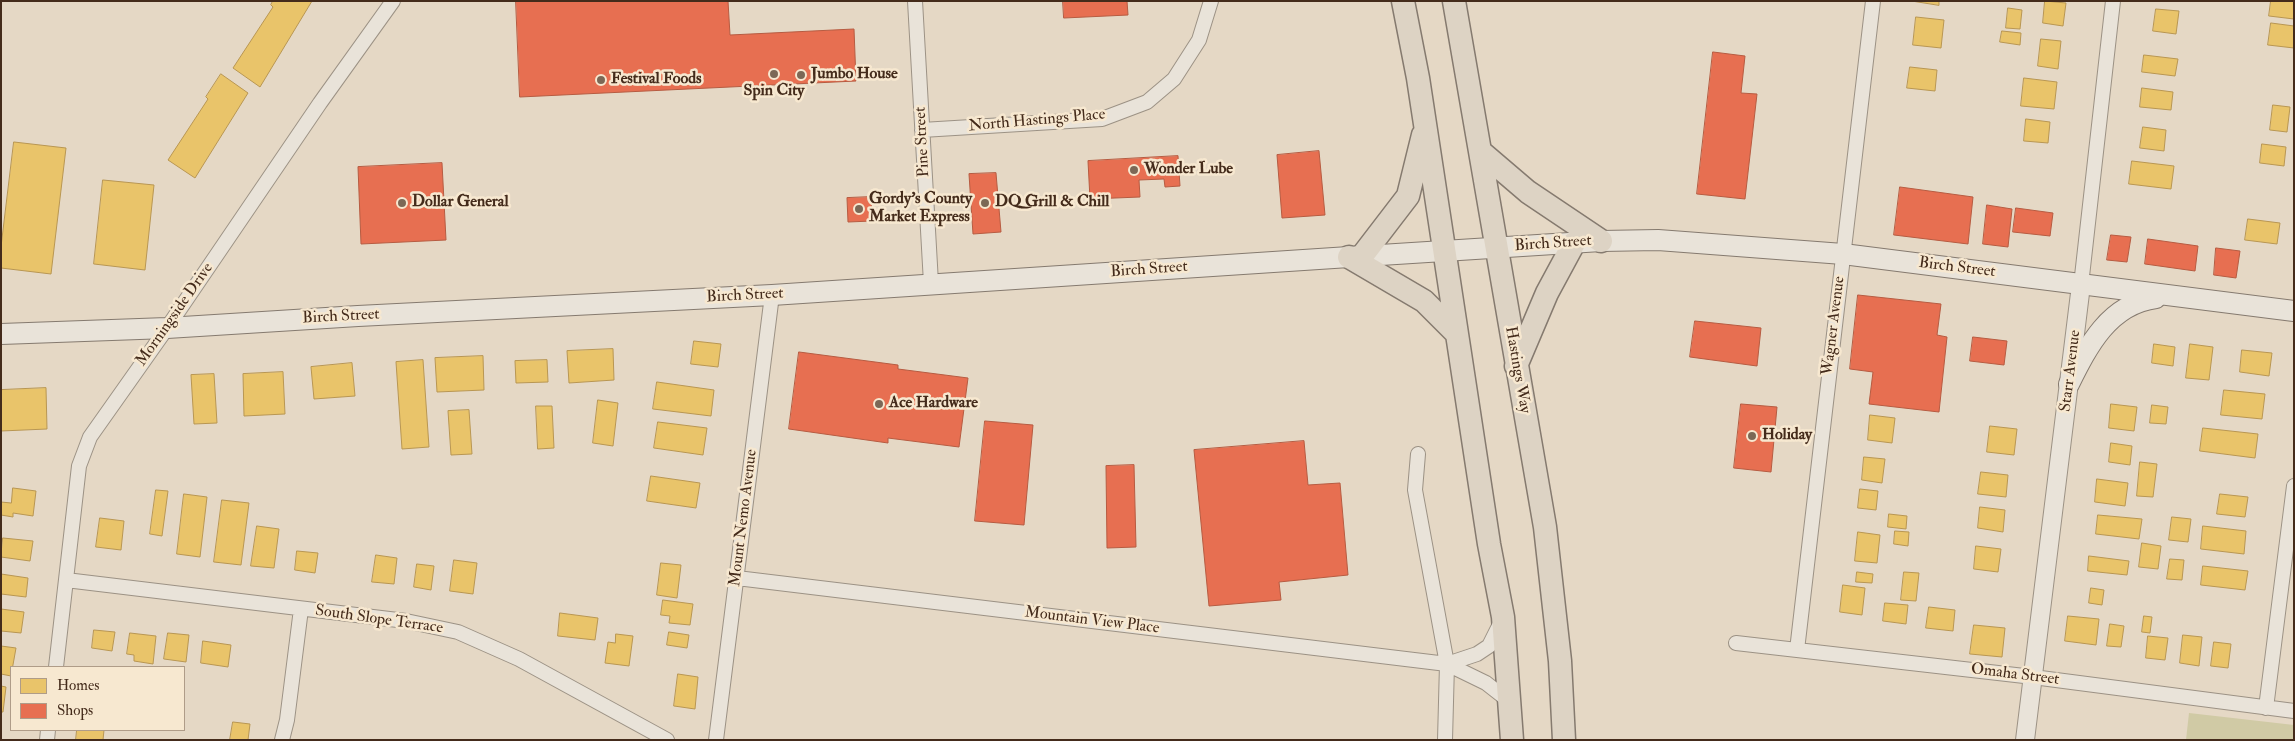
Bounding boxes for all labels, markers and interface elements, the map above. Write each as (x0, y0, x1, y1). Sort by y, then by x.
place label: Jumbo House (811, 65, 898, 85)
marker: Spin City (768, 68, 780, 80)
marker: Jumbo House (795, 69, 807, 81)
place label: Festival Foods (611, 70, 701, 90)
marker: Festival Foods (595, 74, 607, 86)
place label: Spin City (744, 82, 804, 102)
street label: North Hastings Place (968, 105, 1106, 137)
street label: Pine Street (912, 106, 934, 178)
place label: Wonder Lube (1144, 160, 1233, 180)
marker: Wonder Lube (1128, 164, 1140, 176)
place label: Gordy's County Market Express (869, 190, 972, 228)
place label: Dollar General (412, 193, 508, 213)
place label: DQ Grill & Chill (995, 193, 1109, 213)
marker: Dollar General (396, 197, 408, 209)
marker: DQ Grill & Chill (979, 197, 991, 209)
marker: Gordy's County Market Express (853, 203, 865, 215)
street label: Birch Street (1514, 232, 1592, 256)
street label: Birch Street (1917, 254, 1997, 282)
street label: Birch Street (1110, 258, 1188, 282)
street label: Morningside Drive (132, 260, 218, 370)
street label: Wagner Avenue (1818, 275, 1850, 377)
street label: Birch Street (706, 284, 784, 308)
street label: Birch Street (302, 305, 380, 329)
street label: Hastings Way (1500, 325, 1534, 415)
street label: Starr Avenue (2056, 329, 2086, 413)
place label: Ace Hardware (889, 394, 978, 414)
marker: Ace Hardware (873, 398, 885, 410)
place label: Holiday (1762, 426, 1812, 446)
marker: Holiday (1746, 430, 1758, 442)
street label: Mount Nemo Avenue (726, 448, 762, 588)
street label: South Slope Terrace (314, 602, 444, 638)
street label: Mountain View Place (1024, 603, 1160, 639)
street label: Omaha Street (1970, 660, 2060, 690)
legend (10, 666, 185, 731)
text: Homes (57, 676, 99, 695)
text: Shops (57, 701, 93, 720)

